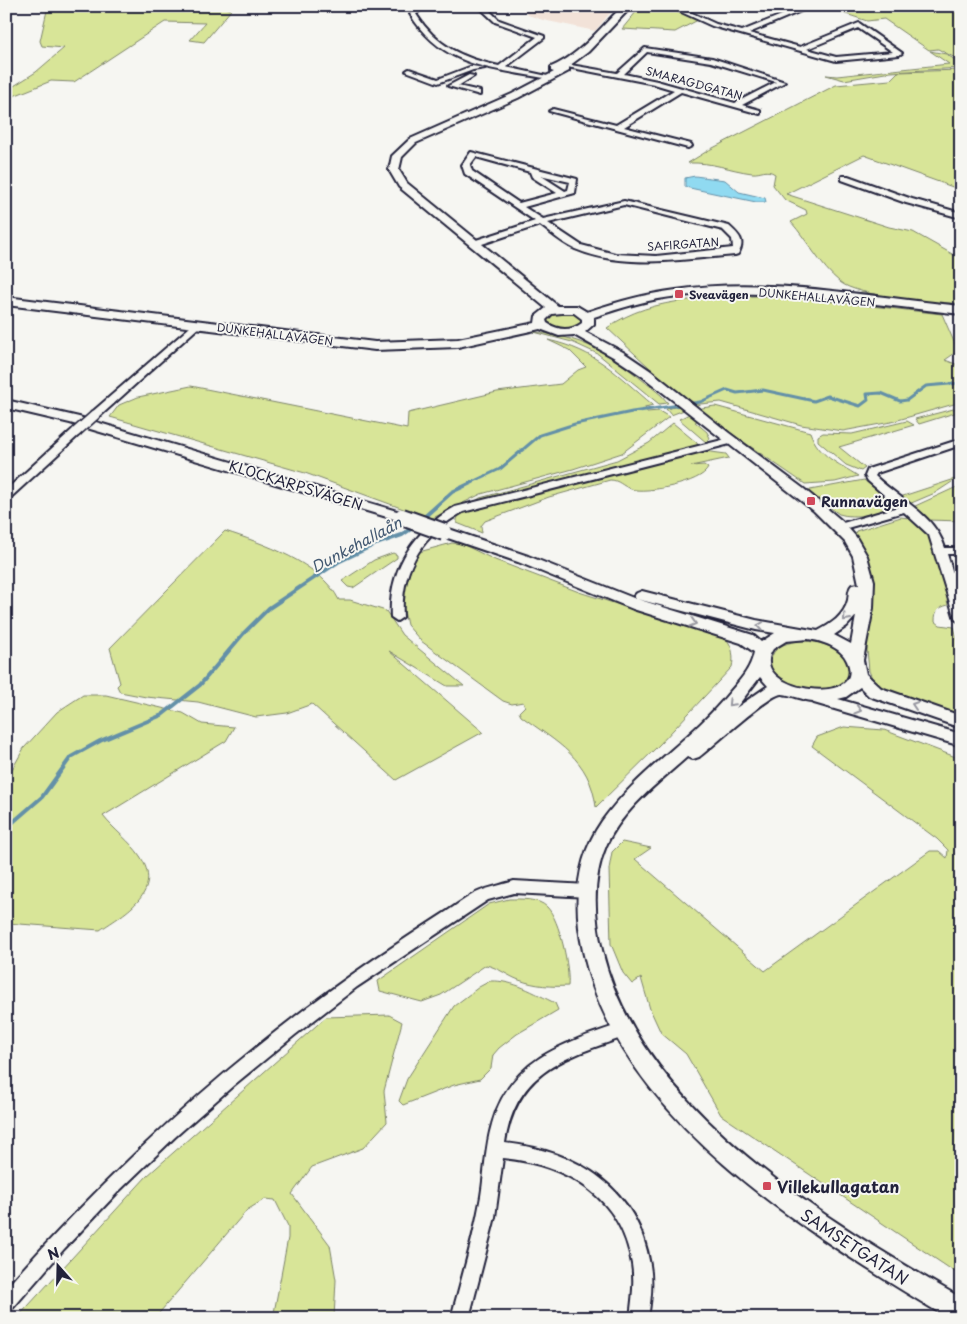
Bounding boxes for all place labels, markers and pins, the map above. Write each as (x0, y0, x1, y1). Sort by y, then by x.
place label: Sveavägen (689, 286, 749, 303)
marker: Sveavägen (673, 288, 685, 300)
place label: Runnavägen (821, 491, 908, 512)
marker: Runnavägen (805, 495, 817, 507)
place label: Villekullagatan (777, 1174, 900, 1198)
marker: Villekullagatan (761, 1180, 773, 1192)

